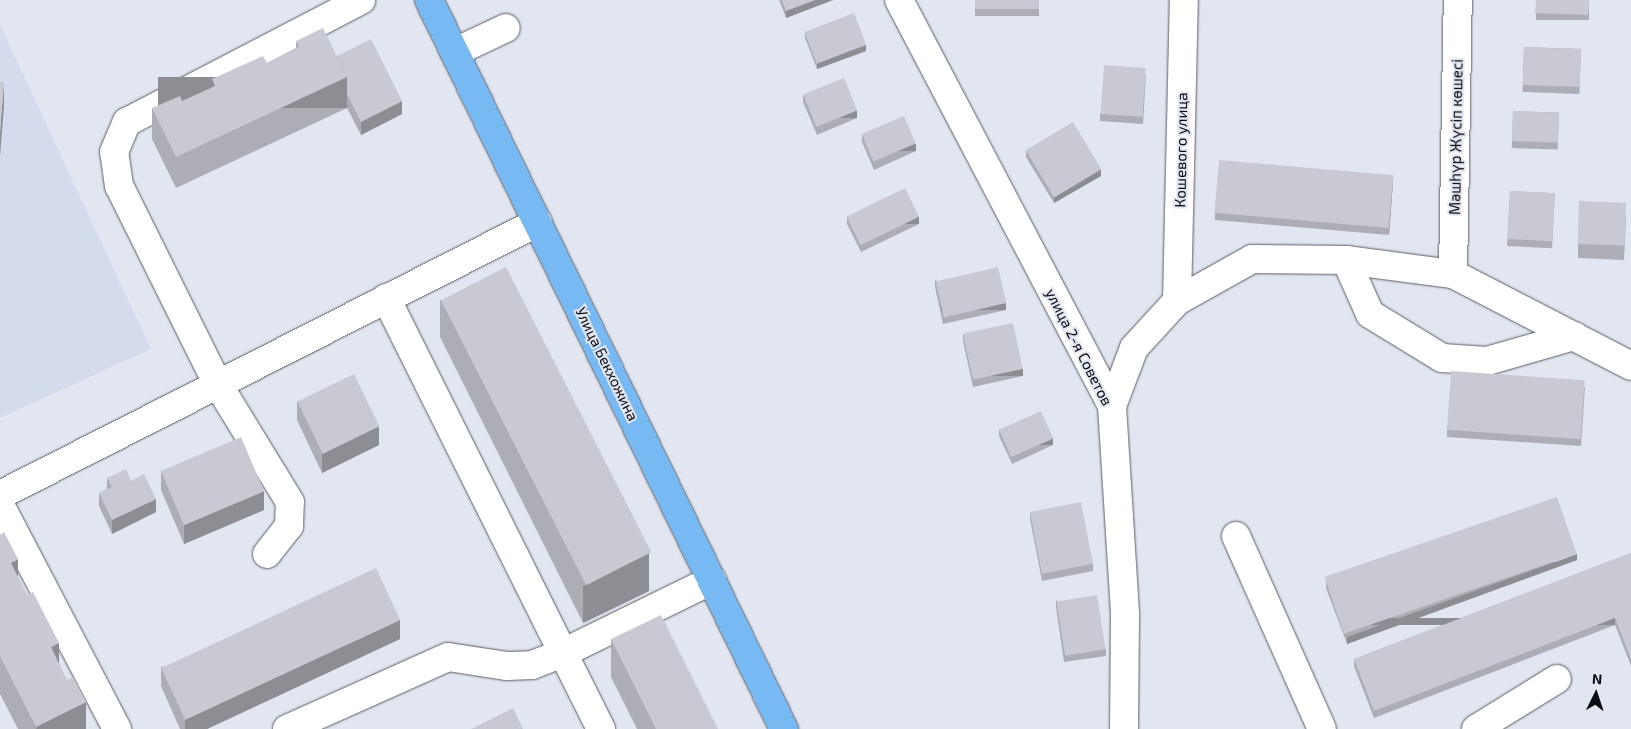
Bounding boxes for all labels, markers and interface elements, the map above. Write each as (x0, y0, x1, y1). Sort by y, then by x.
street label: Мәшһүр Жүсіп көшесі (1446, 59, 1466, 215)
street label: Кошевого улица (1171, 92, 1191, 208)
street label: улица 2-я Советов (1042, 285, 1116, 409)
street label: Улица Бекхожина (572, 304, 642, 424)
north arrow (1571, 669, 1621, 719)
text: N (1591, 670, 1603, 687)

